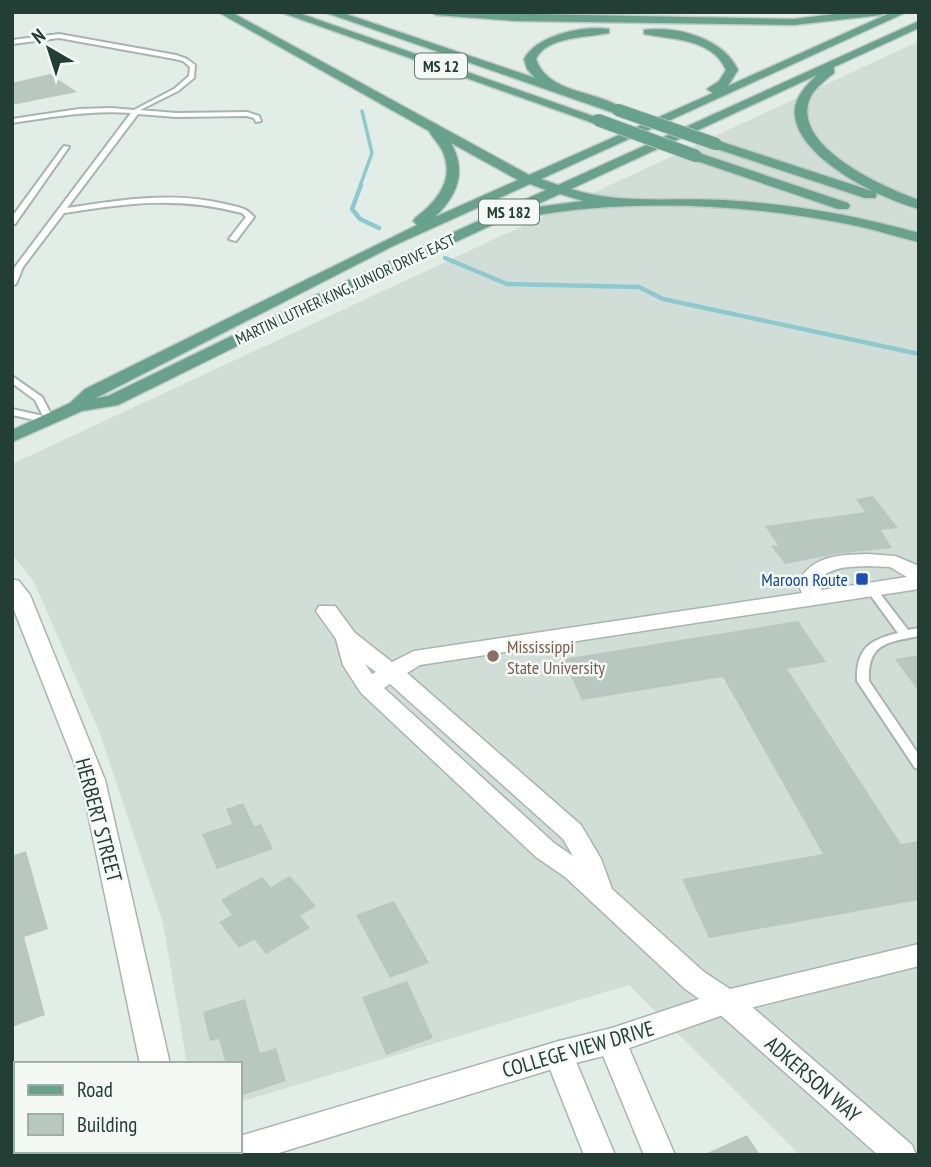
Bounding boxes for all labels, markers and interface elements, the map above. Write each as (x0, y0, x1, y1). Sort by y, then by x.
north arrow (14, 14, 84, 84)
text: N (27, 23, 50, 48)
road number: MS 12 (415, 54, 467, 78)
road number: MS 182 (479, 200, 539, 224)
street label: MARTIN LUTHER KING, JUNIOR DRIVE EAST (232, 229, 458, 349)
place label: Maroon Route (761, 568, 848, 591)
marker: Maroon Route (854, 571, 870, 587)
place label: Mississippi State University (507, 635, 605, 679)
marker: Mississippi State University (485, 648, 501, 664)
street label: HERBERT STREET (69, 755, 129, 886)
street label: COLLEGE VIEW DRIVE (499, 1014, 657, 1084)
street label: ADKERSON WAY (760, 1030, 867, 1128)
legend (14, 1062, 242, 1153)
text: Road (77, 1076, 113, 1103)
text: Building (77, 1111, 137, 1138)

